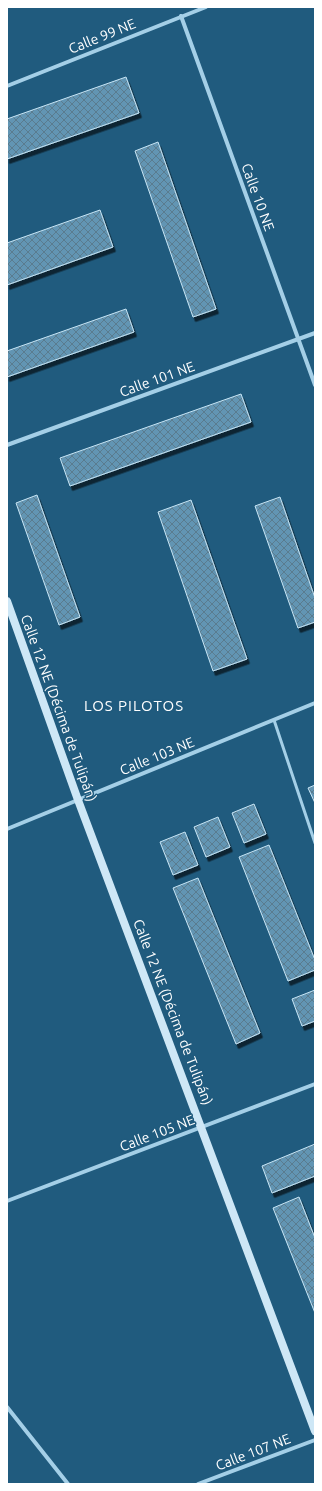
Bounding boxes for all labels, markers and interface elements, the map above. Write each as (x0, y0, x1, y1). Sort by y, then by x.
street label: Calle 99 NE (66, 15, 138, 57)
street label: Calle 10 NE (238, 161, 278, 233)
street label: Calle 101 NE (117, 358, 197, 400)
street label: Calle 12 NE (Décima de Tulipán) (18, 612, 100, 804)
district label: LOS PILOTOS (84, 697, 184, 714)
street label: Calle 103 NE (117, 734, 197, 778)
street label: Calle 12 NE (Décima de Tulipán) (130, 917, 216, 1107)
street label: Calle 105 NE (117, 1111, 197, 1155)
street label: Calle 107 NE (213, 1430, 293, 1474)

